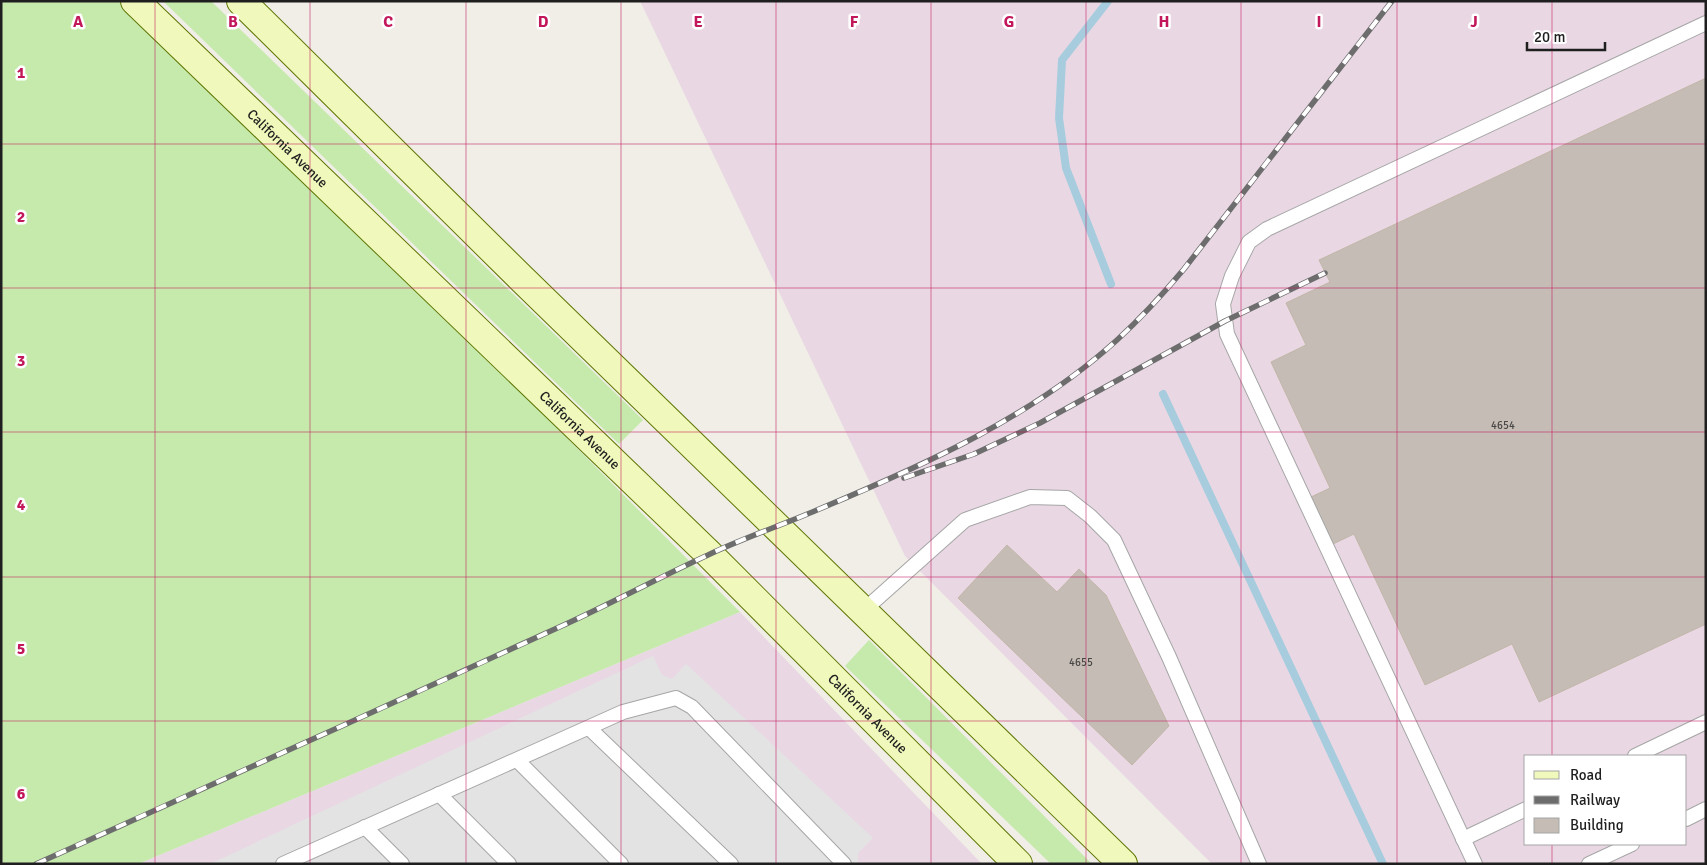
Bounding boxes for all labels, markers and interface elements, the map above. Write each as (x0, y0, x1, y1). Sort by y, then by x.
text: A (73, 12, 84, 32)
text: B (228, 12, 238, 32)
text: C (383, 12, 393, 32)
text: D (538, 12, 549, 32)
text: E (693, 12, 703, 32)
text: F (850, 12, 859, 32)
text: G (1004, 12, 1014, 32)
text: H (1159, 12, 1169, 32)
text: I (1316, 12, 1322, 32)
text: J (1470, 12, 1478, 32)
scale bar (1527, 20, 1604, 52)
text: 20 m (1534, 28, 1565, 46)
text: 1 (17, 63, 26, 83)
street label: California Avenue (243, 106, 331, 191)
text: 2 (17, 207, 25, 227)
text: 3 (17, 351, 25, 371)
street label: California Avenue (536, 387, 624, 473)
house number: 4654 (1491, 419, 1515, 432)
text: 4 (17, 495, 26, 515)
text: 5 (17, 639, 25, 659)
house number: 4655 (1069, 656, 1093, 669)
street label: California Avenue (824, 670, 911, 757)
legend (1524, 755, 1687, 845)
text: Road (1570, 766, 1602, 784)
text: 6 (17, 784, 26, 804)
text: Railway (1570, 791, 1620, 809)
text: Building (1570, 816, 1624, 834)

